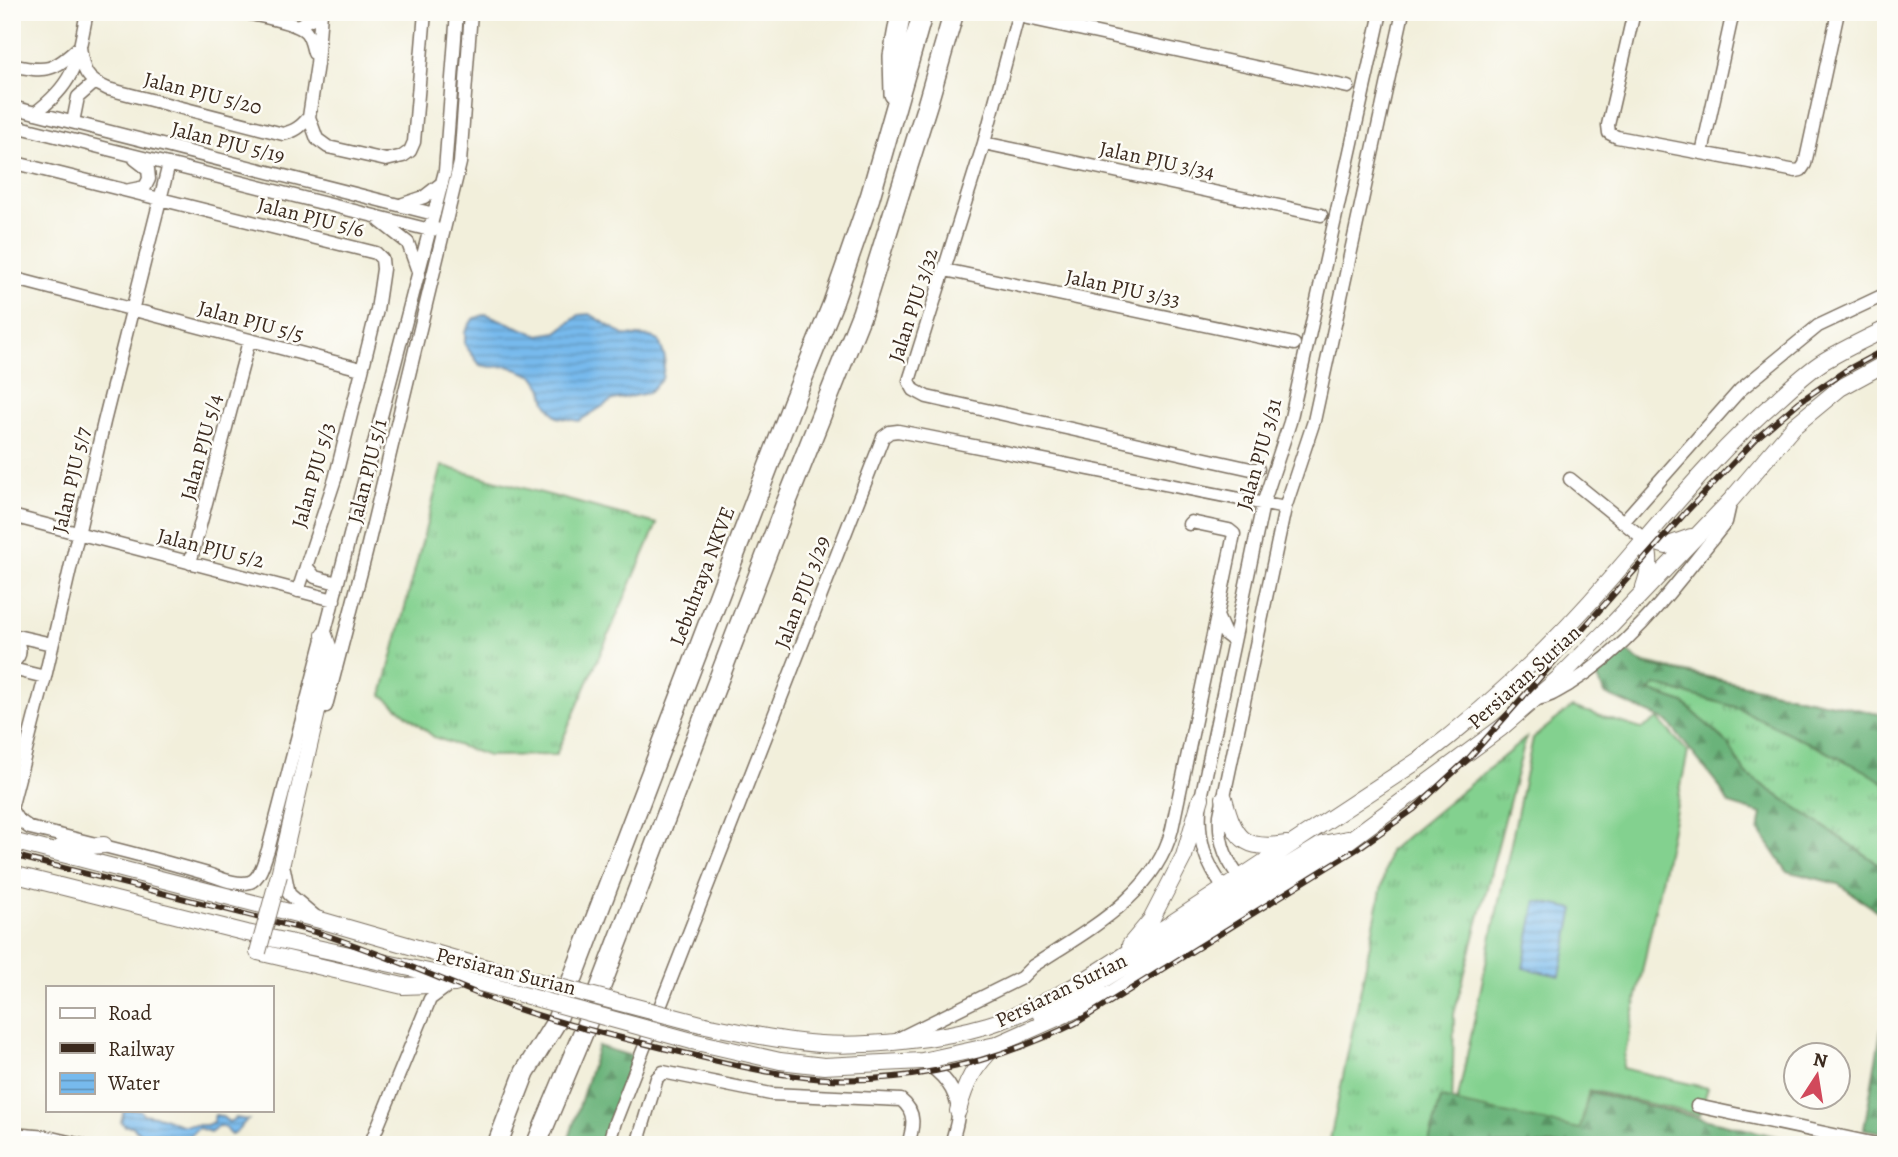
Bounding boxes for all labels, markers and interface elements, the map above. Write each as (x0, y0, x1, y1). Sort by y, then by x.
street label: Jalan PJU 5/20 (141, 65, 265, 121)
street label: Jalan PJU 5/19 (168, 114, 288, 170)
street label: Jalan PJU 3/34 (1097, 134, 1217, 186)
street label: Jalan PJU 5/6 (255, 190, 368, 244)
street label: Jalan PJU 3/32 (881, 245, 945, 365)
street label: Jalan PJU 3/33 (1063, 262, 1183, 314)
street label: Jalan PJU 5/5 (195, 293, 307, 349)
street label: Jalan PJU 5/4 (173, 391, 229, 503)
street label: Jalan PJU 3/31 (1230, 395, 1288, 513)
street label: Jalan PJU 5/1 (341, 416, 393, 526)
street label: Jalan PJU 5/3 (285, 419, 341, 531)
street label: Jalan PJU 5/7 (45, 424, 97, 536)
street label: Lebuhraya NKVE (663, 502, 741, 650)
street label: Jalan PJU 5/2 (155, 521, 267, 575)
street label: Jalan PJU 3/29 (768, 532, 836, 652)
street label: Persiaran Surian (1461, 619, 1587, 735)
street label: Persiaran Surian (433, 940, 579, 1002)
street label: Persiaran Surian (990, 946, 1132, 1034)
legend (46, 986, 273, 1112)
text: Road (108, 999, 152, 1027)
text: Railway (108, 1035, 175, 1063)
north arrow (1783, 1042, 1853, 1112)
text: N (1811, 1046, 1830, 1075)
text: Water (107, 1069, 160, 1097)

